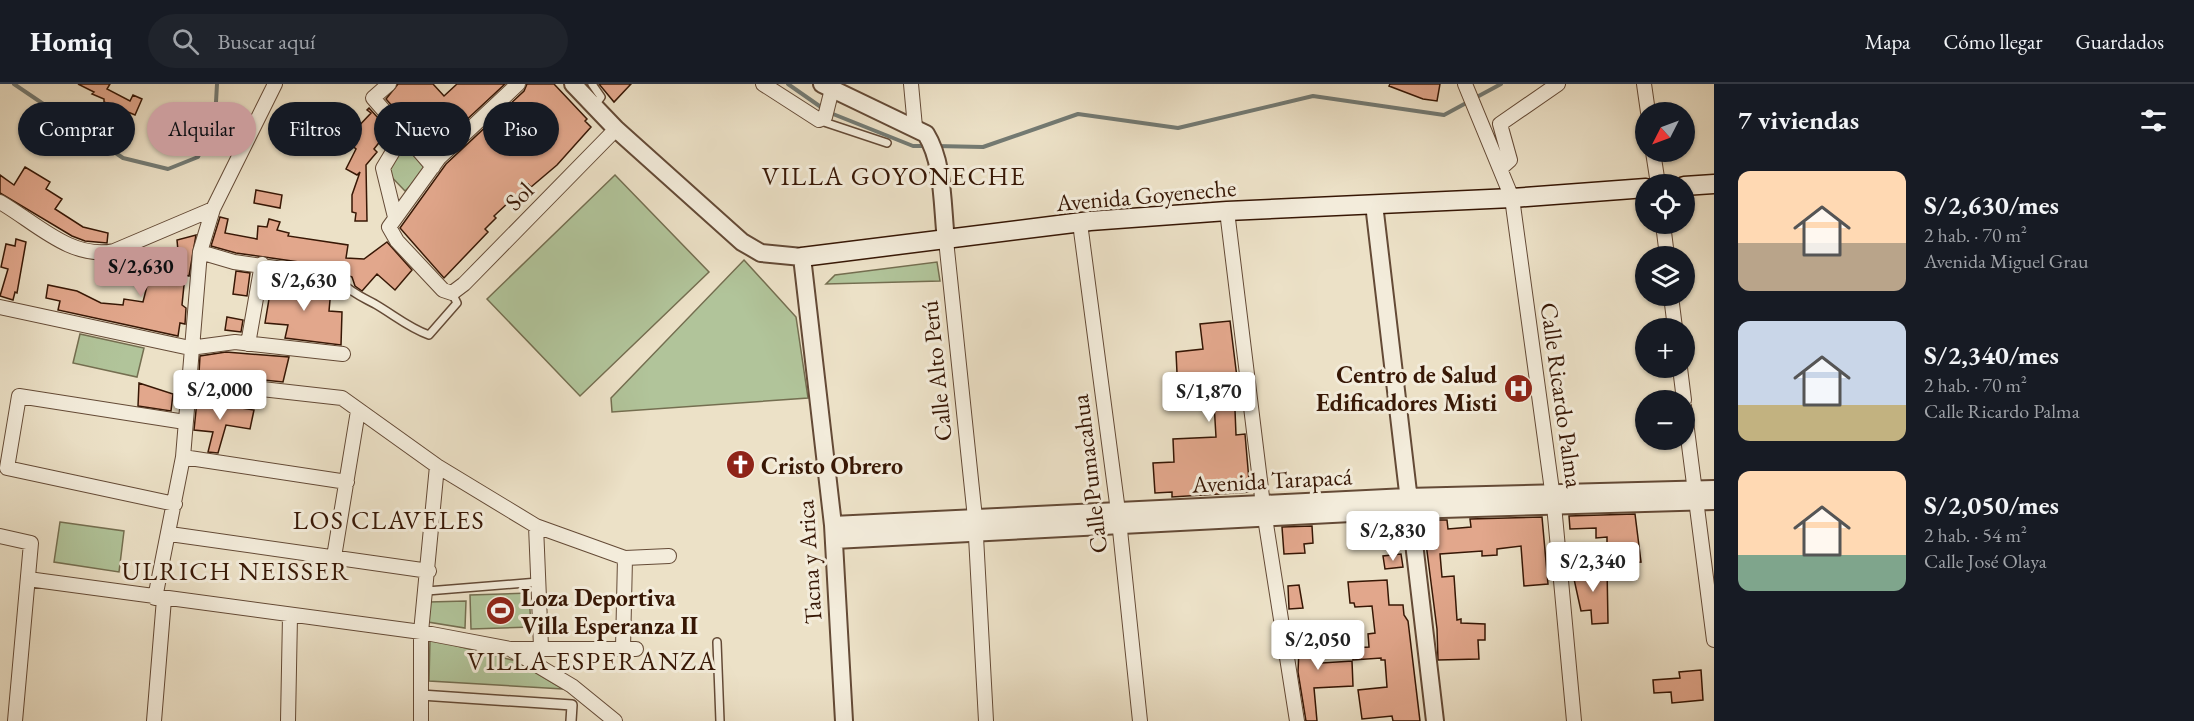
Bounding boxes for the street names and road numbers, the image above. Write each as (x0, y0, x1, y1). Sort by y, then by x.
street label: Avenida Goyeneche (1054, 172, 1237, 218)
street label: Sol (498, 175, 540, 217)
street label: Calle Alto Perú (913, 299, 959, 443)
street label: Calle Ricardo Palma (1534, 300, 1590, 490)
street label: Calle Pumacahua (1064, 392, 1114, 555)
street label: Avenida Tarapacá (1190, 460, 1353, 500)
street label: Tacna y Arica (789, 498, 829, 625)

